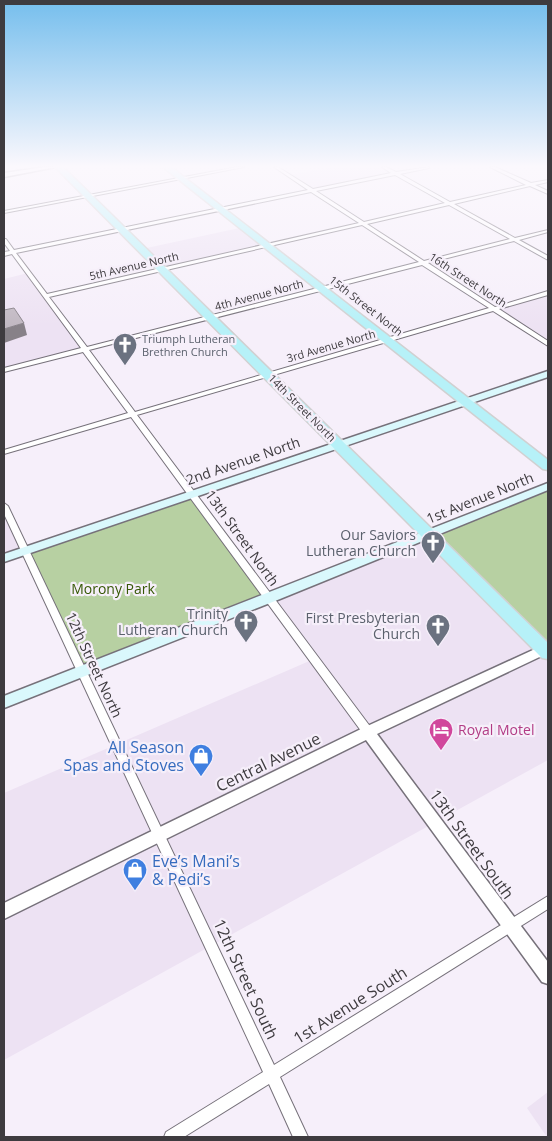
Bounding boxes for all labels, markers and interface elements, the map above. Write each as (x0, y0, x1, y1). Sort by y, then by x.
street label: 5th Avenue North (88, 248, 180, 283)
street label: 16th Street North (427, 249, 510, 310)
street label: 15th Street North (326, 272, 406, 339)
street label: 4th Avenue North (213, 275, 305, 314)
street label: 3rd Avenue North (285, 326, 377, 365)
place label: Triumph Lutheran Brethren Church (142, 331, 235, 359)
church icon: Triumph Lutheran Brethren Church (112, 332, 138, 366)
street label: 14th Street North (265, 371, 339, 445)
street label: 2nd Avenue North (183, 432, 302, 489)
street label: 1st Avenue North (423, 467, 536, 528)
street label: 13th Street North (201, 486, 284, 589)
place label: Our Saviors Lutheran Church (306, 525, 416, 560)
church icon: Our Saviors Lutheran Church (420, 530, 446, 564)
park label: Morony Park (71, 579, 155, 598)
place label: Trinity Lutheran Church (118, 604, 229, 639)
place label: First Presbyterian Church (305, 608, 420, 643)
street label: 12th Street North (62, 609, 127, 721)
church icon: Trinity Lutheran Church (233, 609, 259, 643)
church icon: First Presbyterian Church (425, 613, 451, 647)
hotel icon: Royal Motel (428, 717, 454, 751)
place label: Royal Motel (458, 720, 534, 739)
street label: Central Avenue (212, 727, 324, 797)
place label: All Season Spas and Stoves (63, 736, 184, 776)
shop icon: All Season Spas and Stoves (188, 743, 214, 777)
street label: 13th Street South (425, 785, 519, 903)
place label: Eve’s Mani’s & Pedi’s (152, 850, 240, 890)
shop icon: Eve’s Mani’s & Pedi’s (122, 857, 148, 891)
street label: 12th Street South (208, 915, 284, 1043)
street label: 1st Avenue South (289, 961, 411, 1049)

